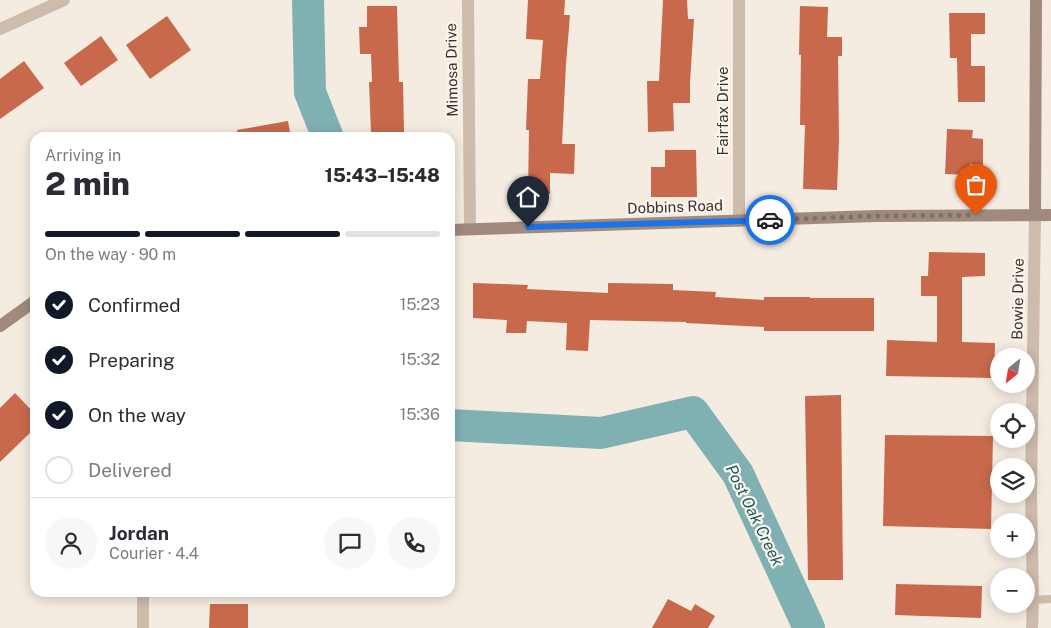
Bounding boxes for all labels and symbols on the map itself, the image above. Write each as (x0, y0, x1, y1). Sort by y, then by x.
street label: Mimosa Drive (442, 23, 461, 117)
street label: Fairfax Drive (714, 67, 731, 155)
pin (955, 164, 997, 215)
pin (507, 176, 549, 227)
courier (745, 195, 795, 245)
street label: Dobbins Road (627, 196, 723, 217)
street label: Bowie Drive (1008, 258, 1027, 340)
north arrow (990, 348, 1035, 392)
water label: Post Oak Creek (722, 461, 787, 569)

